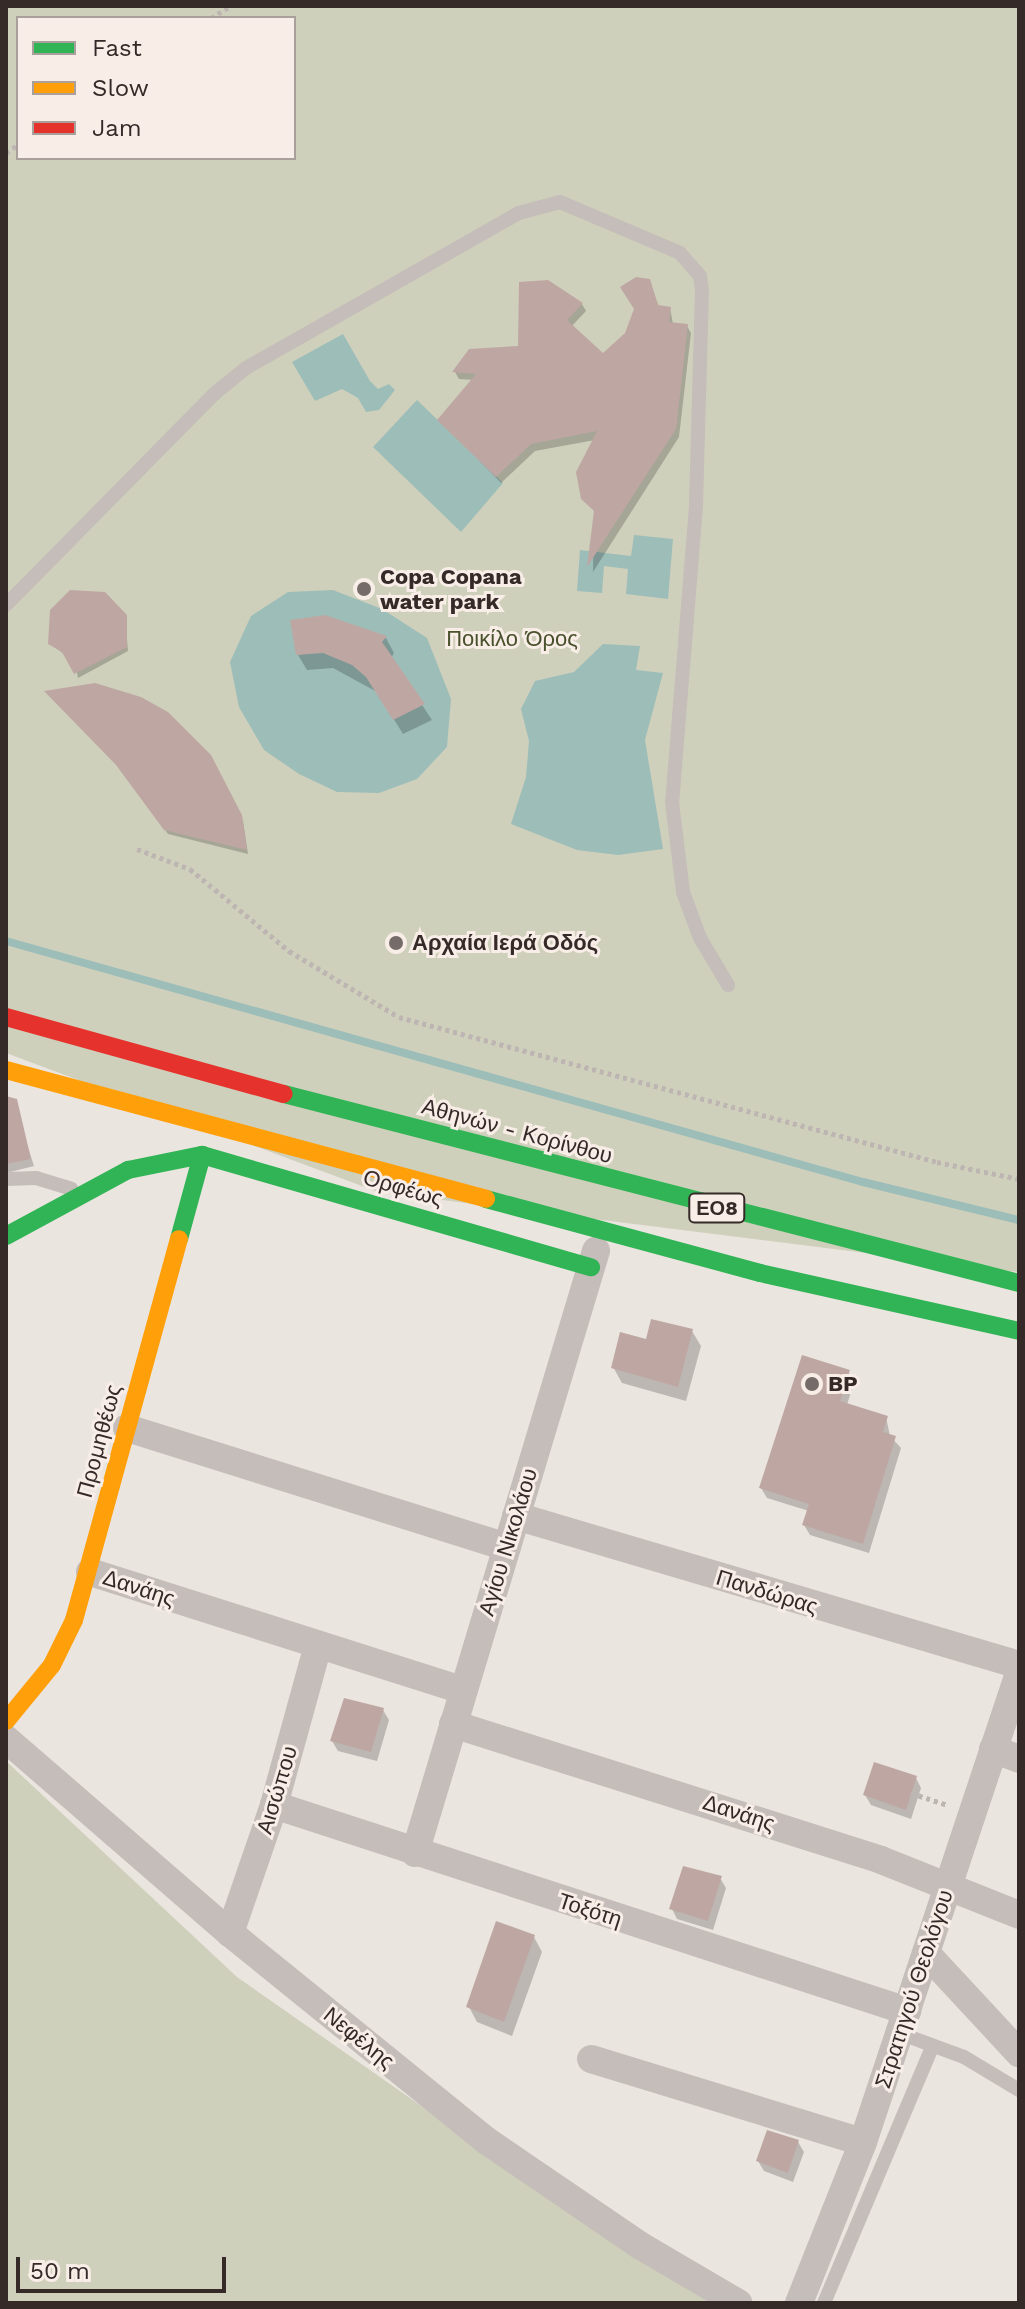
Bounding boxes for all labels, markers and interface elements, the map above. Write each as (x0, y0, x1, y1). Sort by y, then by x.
legend (16, 16, 296, 160)
text: Fast (92, 34, 142, 62)
text: Slow (92, 74, 149, 102)
text: Jam (92, 114, 142, 142)
place label: Copa Copana water park (380, 563, 522, 614)
marker: Copa Copana water park (355, 580, 373, 598)
park label: Ποικίλο Όρος (446, 626, 578, 652)
place label: Αρχαία Ιερά Οδός (412, 930, 598, 956)
marker: Αρχαία Ιερά Οδός (387, 934, 405, 952)
street label: Αθηνών - Κορίνθου (419, 1093, 615, 1169)
street label: Ορφέως (360, 1164, 446, 1212)
road number: ΕΟ8 (687, 1192, 747, 1224)
place label: BP (828, 1371, 858, 1397)
marker: BP (803, 1375, 821, 1393)
street label: Προμηθέως (71, 1381, 127, 1501)
street label: Αγίου Νικολάου (473, 1465, 543, 1619)
street label: Δανάης (100, 1564, 178, 1612)
street label: Πανδώρας (713, 1564, 821, 1620)
street label: Αισώπου (251, 1743, 303, 1837)
street label: Δανάης (700, 1789, 778, 1837)
street label: Στρατηγού Θεολόγου (869, 1886, 959, 2092)
street label: Τοξότη (555, 1887, 625, 1933)
street label: Νεφέλης (318, 2001, 400, 2075)
scale bar (20, 2241, 230, 2291)
text: 50 m (30, 2257, 90, 2285)

